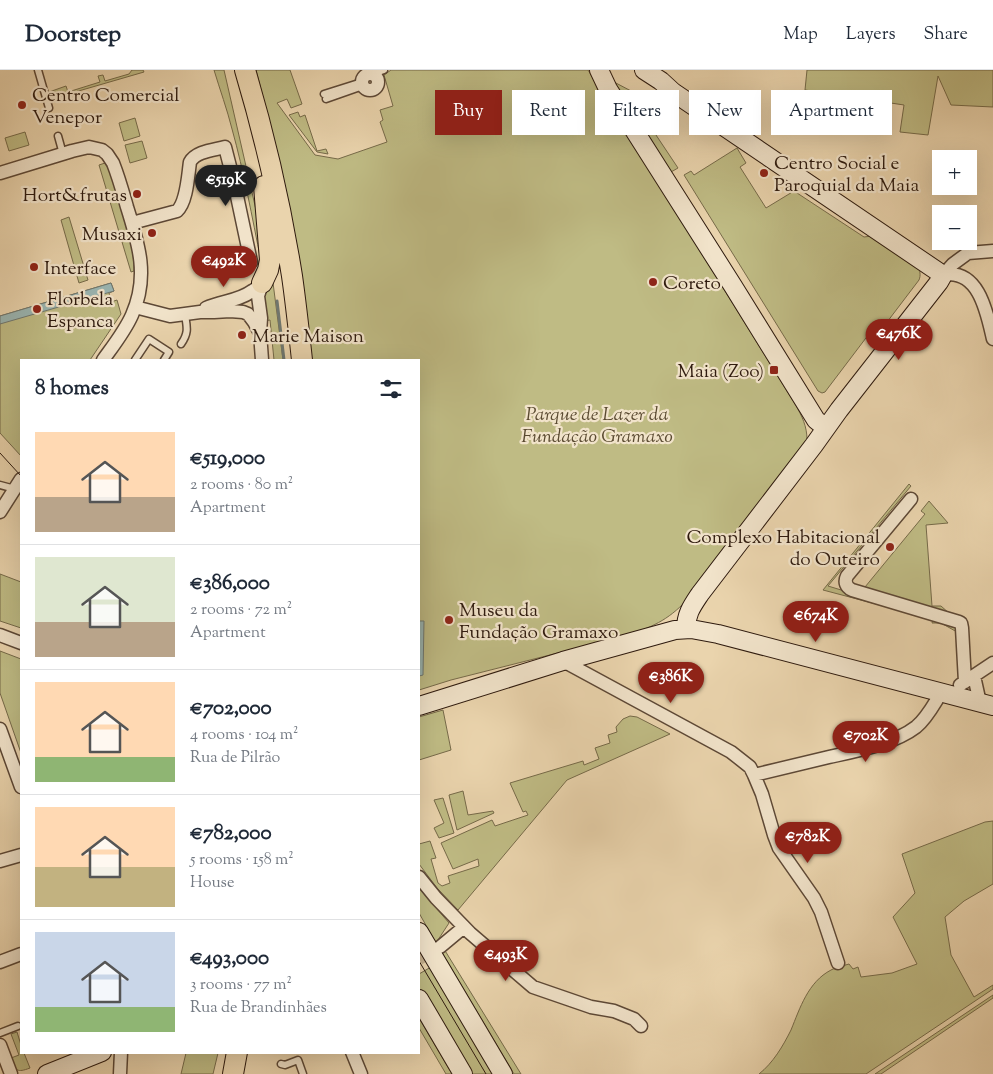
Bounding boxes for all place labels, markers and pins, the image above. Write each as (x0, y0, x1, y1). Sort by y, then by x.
place label: Centro Comercial Venepor (32, 83, 179, 132)
marker: Centro Comercial Venepor (16, 99, 28, 111)
place label: Centro Social e Paroquial da Maia (774, 151, 919, 200)
pin: €519K (191, 164, 261, 207)
marker: Centro Social e Paroquial da Maia (758, 167, 770, 179)
place label: Hort&frutas (23, 183, 127, 210)
marker: Hort&frutas (131, 188, 143, 200)
place label: Musaxi (82, 222, 142, 249)
marker: Musaxi (146, 227, 158, 239)
pin: €492K (189, 246, 259, 288)
place label: Interface (44, 256, 116, 283)
marker: Interface (28, 261, 40, 273)
place label: Coreto (663, 271, 721, 298)
marker: Coreto (647, 276, 659, 288)
place label: Florbela Espanca (47, 287, 114, 336)
marker: Florbela Espanca (31, 303, 43, 315)
pin: €476K (864, 318, 934, 361)
place label: Marie Maison (252, 324, 364, 351)
marker: Marie Maison (236, 329, 248, 341)
place label: Maia (Zoo) (678, 359, 764, 386)
marker: Maia (Zoo) (768, 364, 780, 376)
place label: Complexo Habitacional do Outeiro (687, 525, 880, 574)
marker: Complexo Habitacional do Outeiro (884, 541, 896, 553)
place label: Museu da Fundação Gramaxo (459, 598, 619, 647)
pin: €674K (781, 600, 851, 643)
marker: Museu da Fundação Gramaxo (443, 614, 455, 626)
pin: €386K (636, 662, 706, 704)
pin: €702K (831, 720, 901, 763)
pin: €782K (773, 822, 843, 864)
pin: €493K (471, 940, 541, 982)

